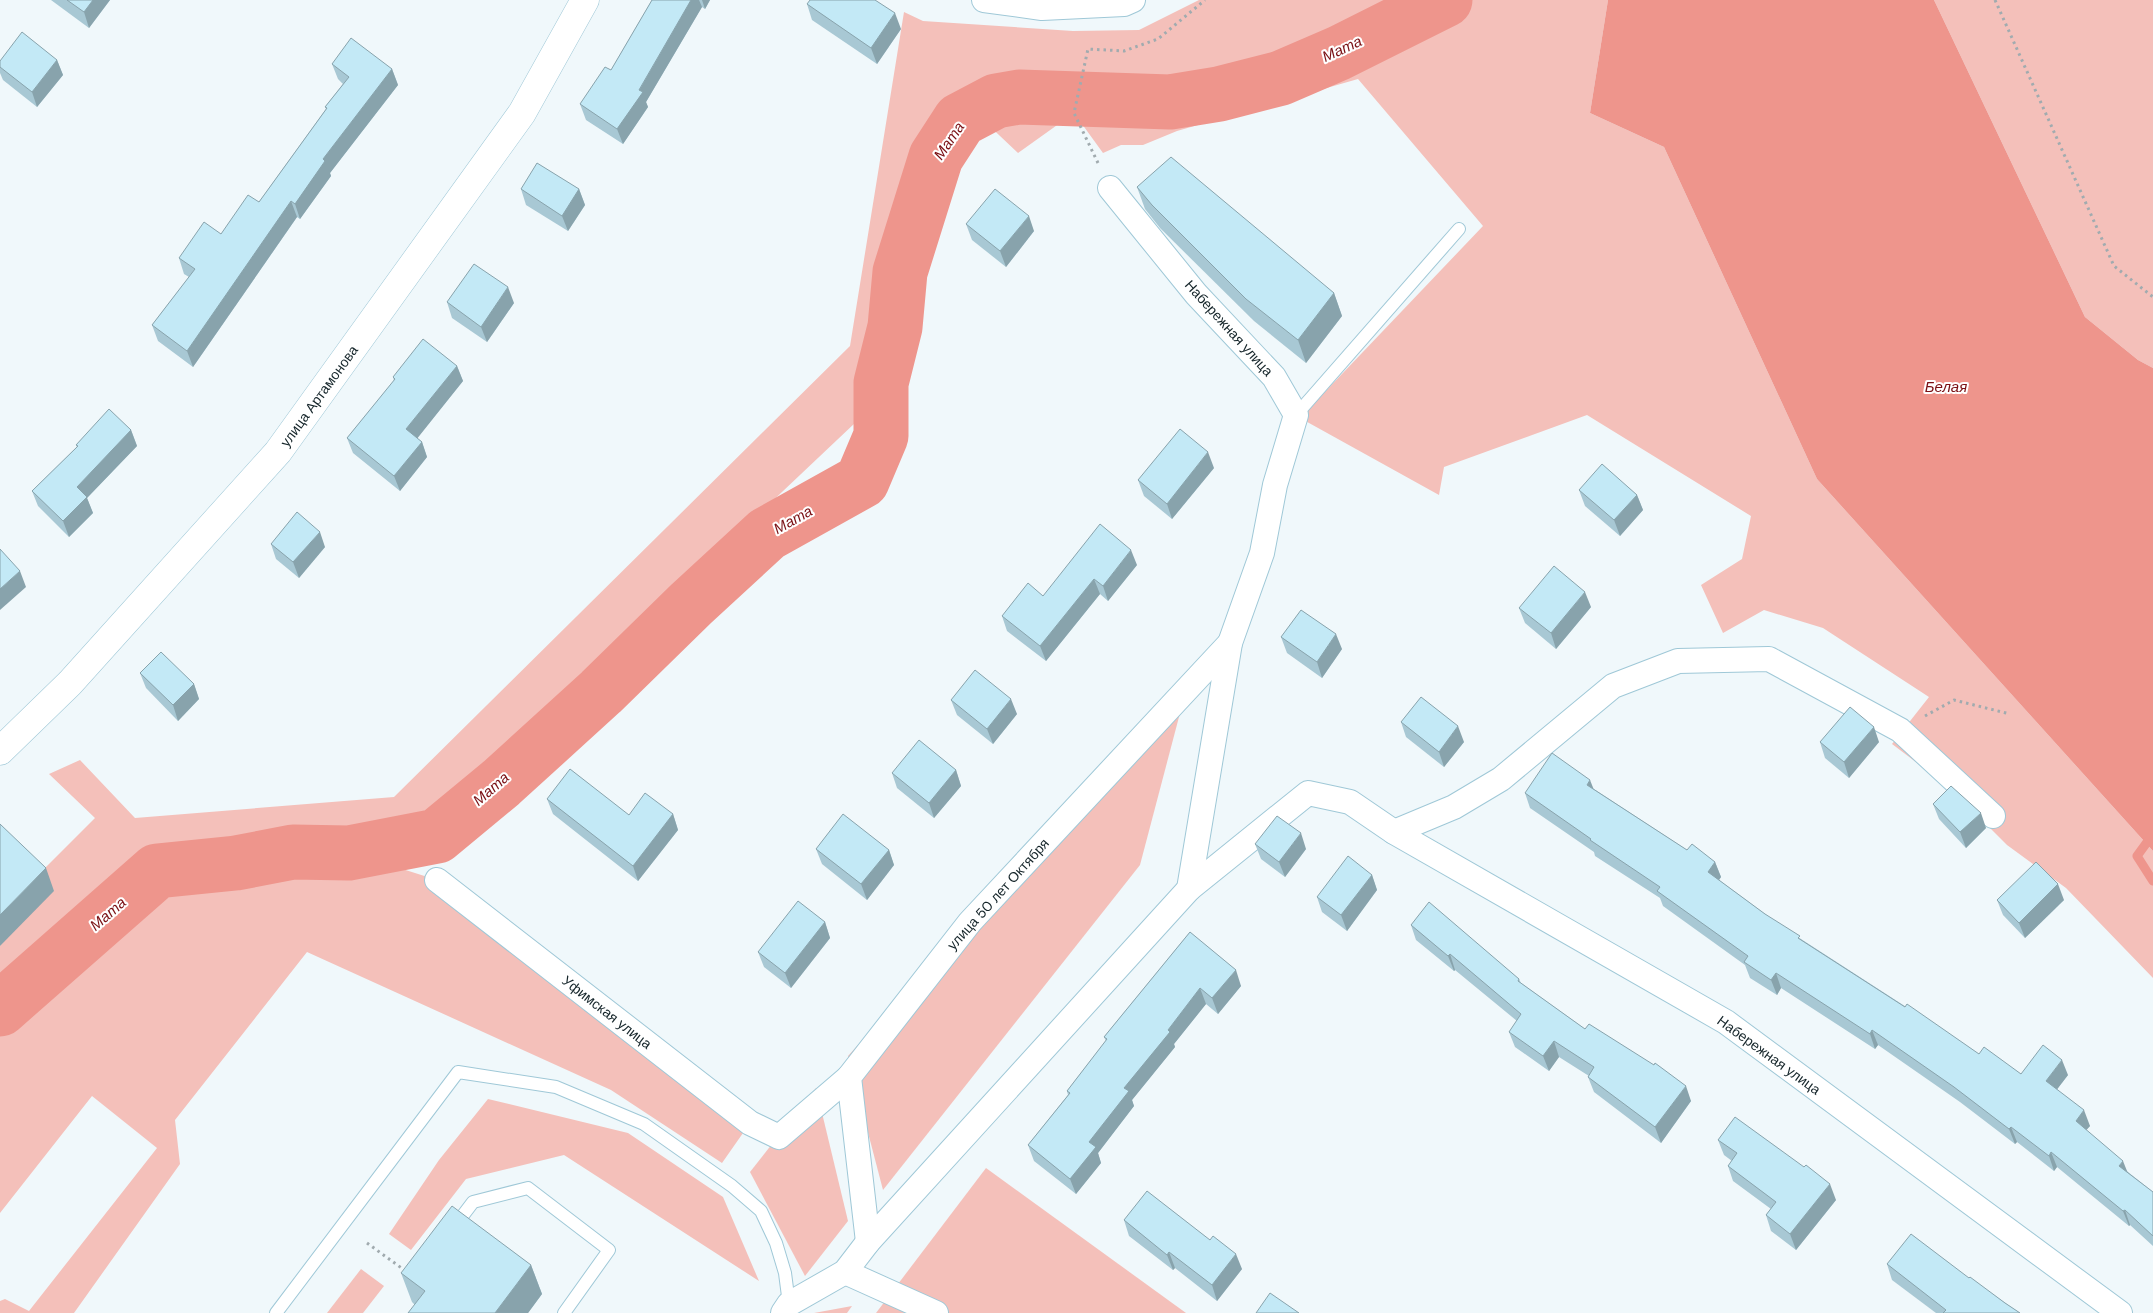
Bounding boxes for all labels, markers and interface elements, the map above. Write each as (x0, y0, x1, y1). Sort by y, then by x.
water label: Мата (1319, 31, 1365, 67)
water label: Мата (929, 118, 969, 164)
street label: Набережная улица (1181, 276, 1277, 380)
street label: улица Артамонова (276, 342, 362, 450)
water label: Белая (1925, 377, 1967, 397)
water label: Мата (770, 501, 816, 539)
water label: Мата (469, 768, 513, 810)
street label: улица 50 лет Октября (943, 834, 1053, 954)
water label: Мата (86, 893, 130, 935)
street label: Уфимская улица (559, 971, 656, 1053)
street label: Набережная улица (1714, 1011, 1824, 1099)

